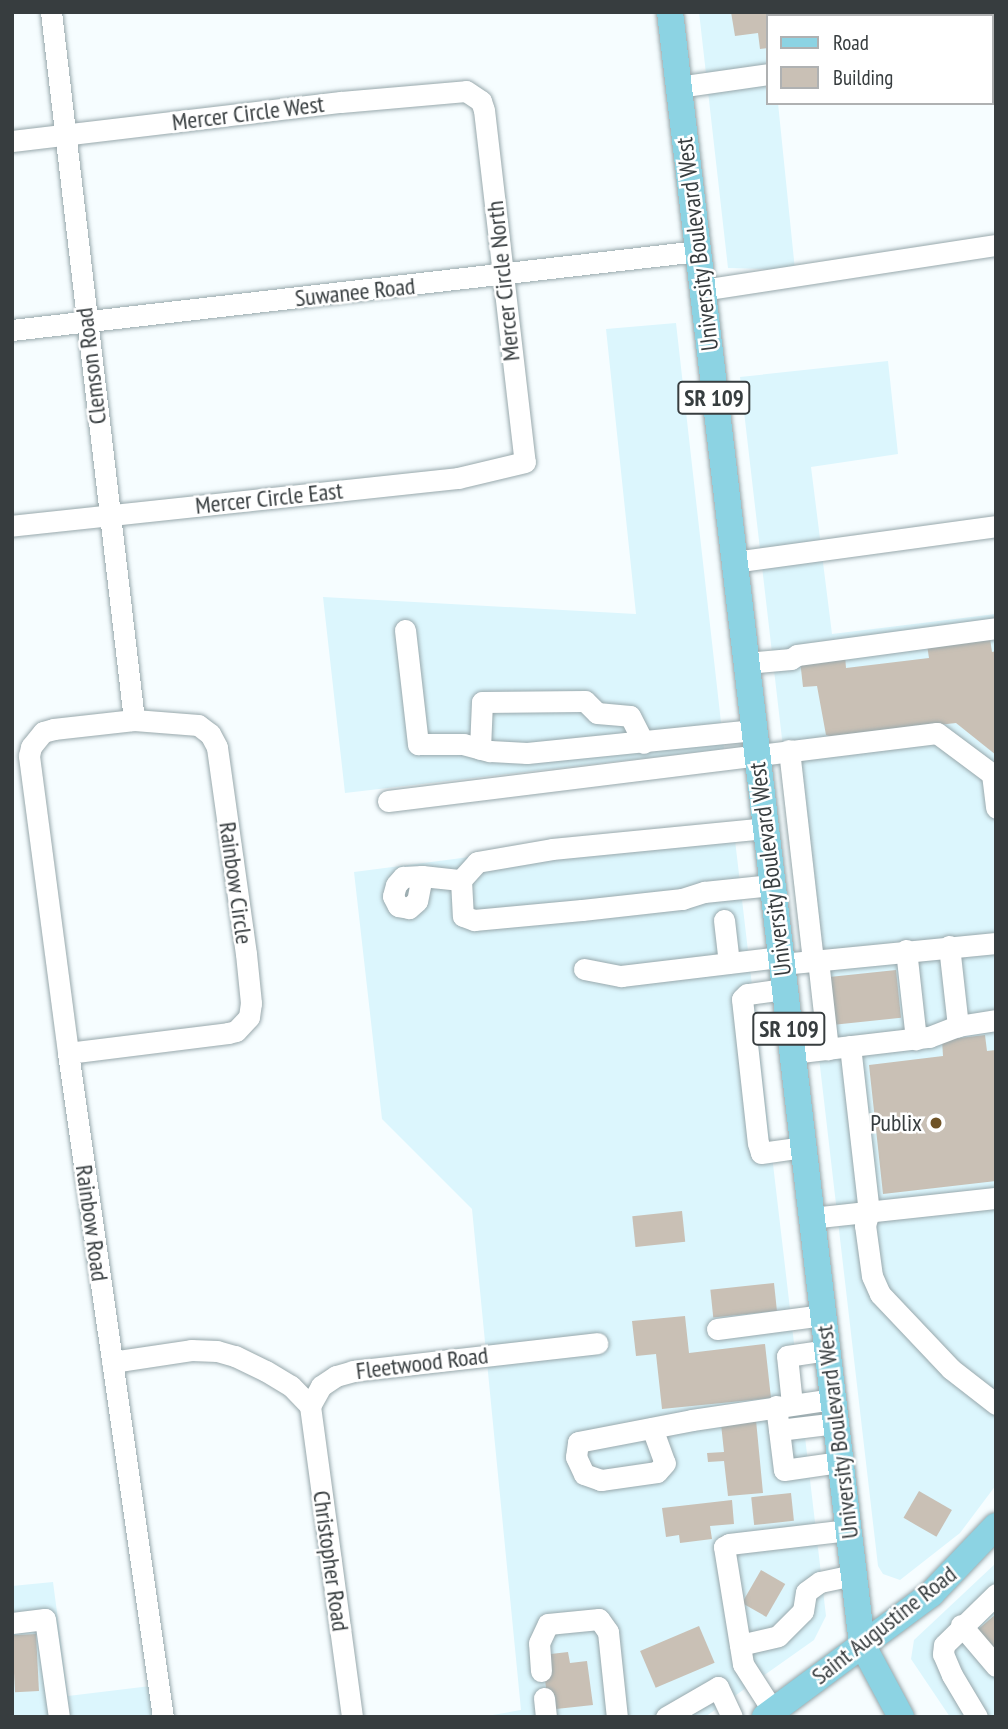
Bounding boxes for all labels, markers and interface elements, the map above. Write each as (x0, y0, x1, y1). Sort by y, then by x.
legend (766, 14, 994, 105)
text: Road (833, 29, 869, 56)
text: Building (833, 64, 893, 91)
street label: Mercer Circle West (170, 89, 326, 137)
street label: University Boulevard West (670, 135, 724, 353)
street label: Mercer Circle North (480, 199, 526, 363)
street label: Suwanee Road (294, 271, 416, 313)
street label: Clemson Road (70, 306, 112, 426)
road number: SR 109 (677, 378, 751, 418)
street label: Mercer Circle East (194, 476, 344, 520)
street label: University Boulevard West (743, 760, 797, 978)
street label: Rainbow Circle (213, 820, 259, 946)
road number: SR 109 (752, 1010, 826, 1048)
place label: Publix (870, 1109, 922, 1137)
marker: Publix (928, 1115, 944, 1131)
street label: Rainbow Road (70, 1163, 114, 1283)
street label: University Boulevard West (810, 1323, 864, 1541)
street label: Fleetwood Road (354, 1341, 490, 1385)
street label: Christopher Road (307, 1489, 355, 1633)
street label: Saint Augustine Road (806, 1559, 962, 1691)

